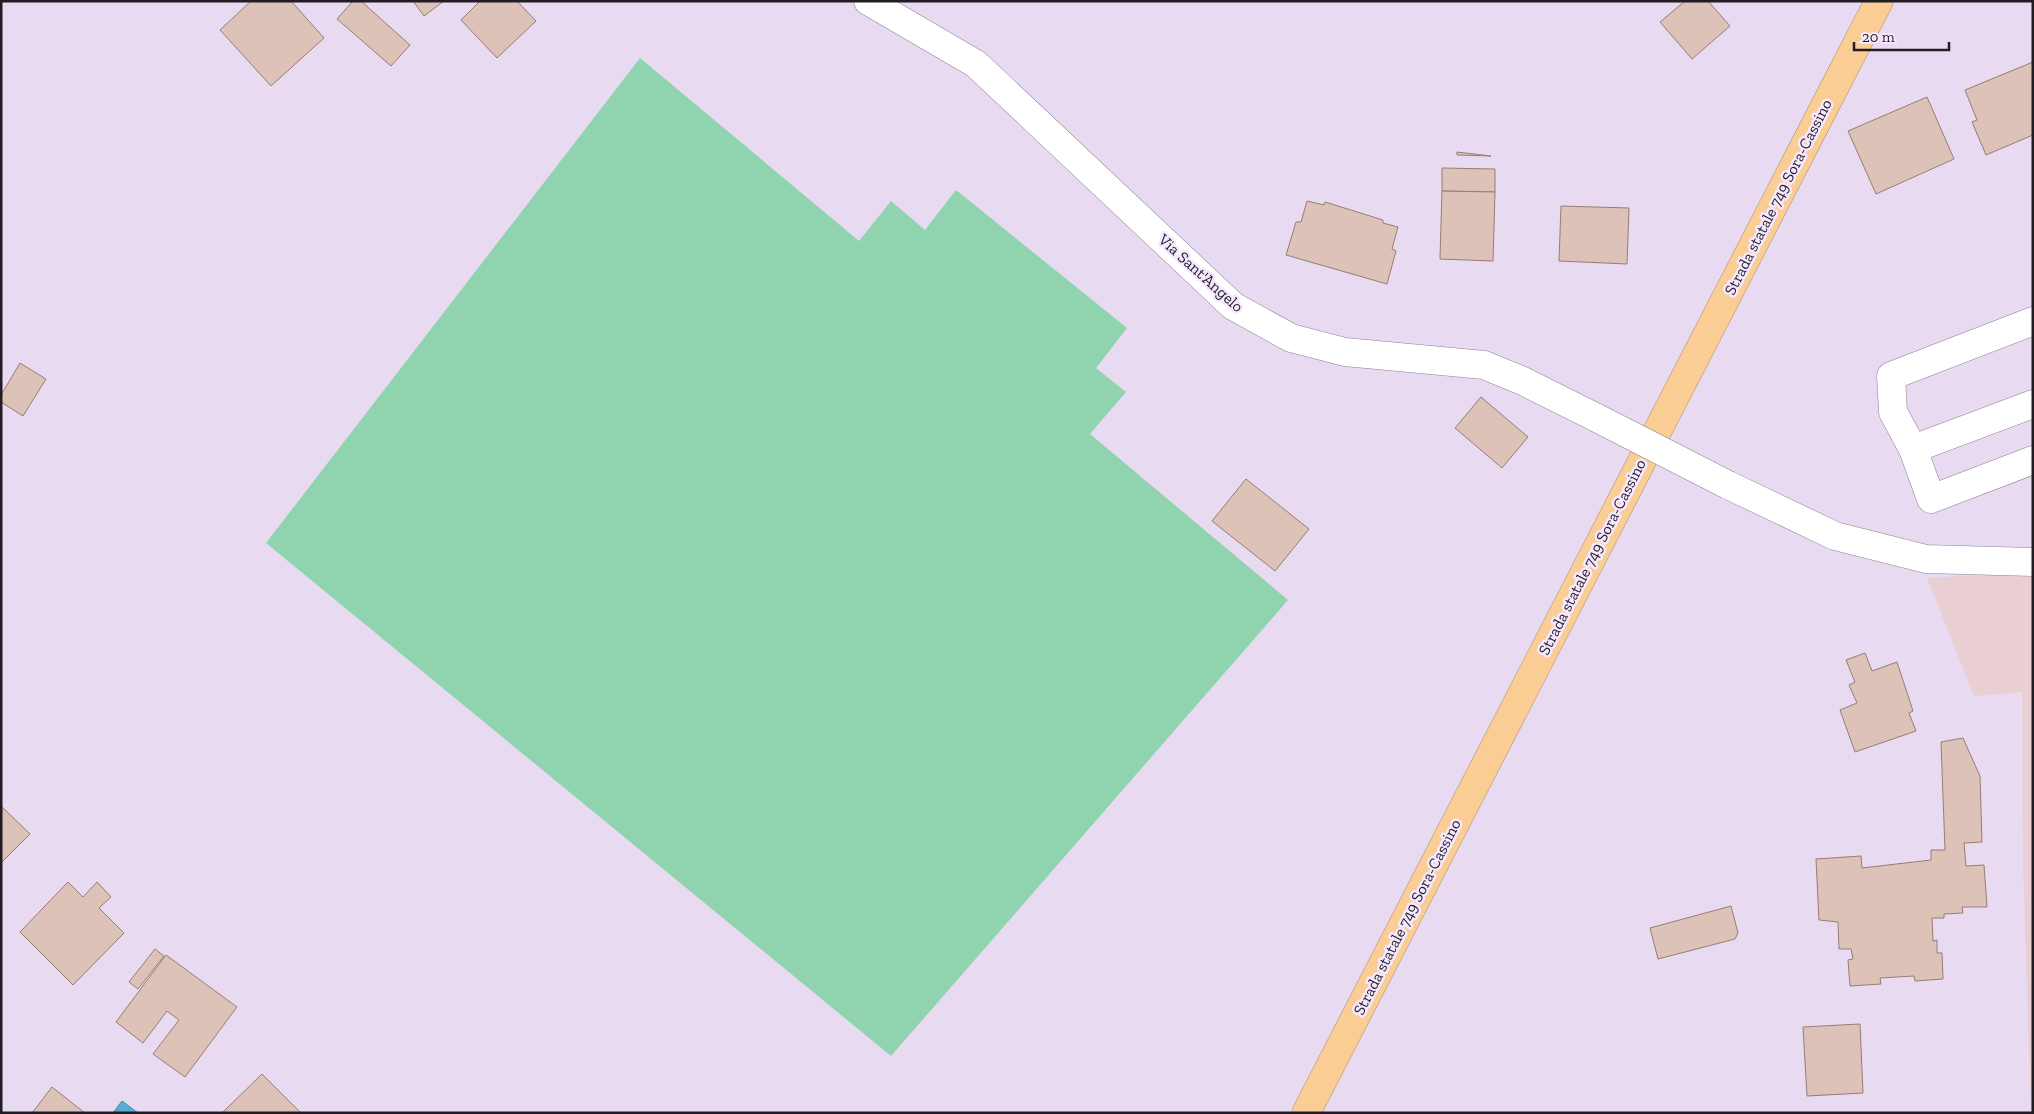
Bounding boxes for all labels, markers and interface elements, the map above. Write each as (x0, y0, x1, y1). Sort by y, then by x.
scale bar (1854, 20, 1949, 52)
text: 20 m (1862, 28, 1895, 46)
street label: Strada statale 749 Sora-Cassino (1720, 96, 1836, 298)
street label: Via Sant'Angelo (1154, 229, 1247, 316)
street label: Strada statale 749 Sora-Cassino (1534, 456, 1650, 658)
street label: Strada statale 749 Sora-Cassino (1349, 816, 1465, 1018)

